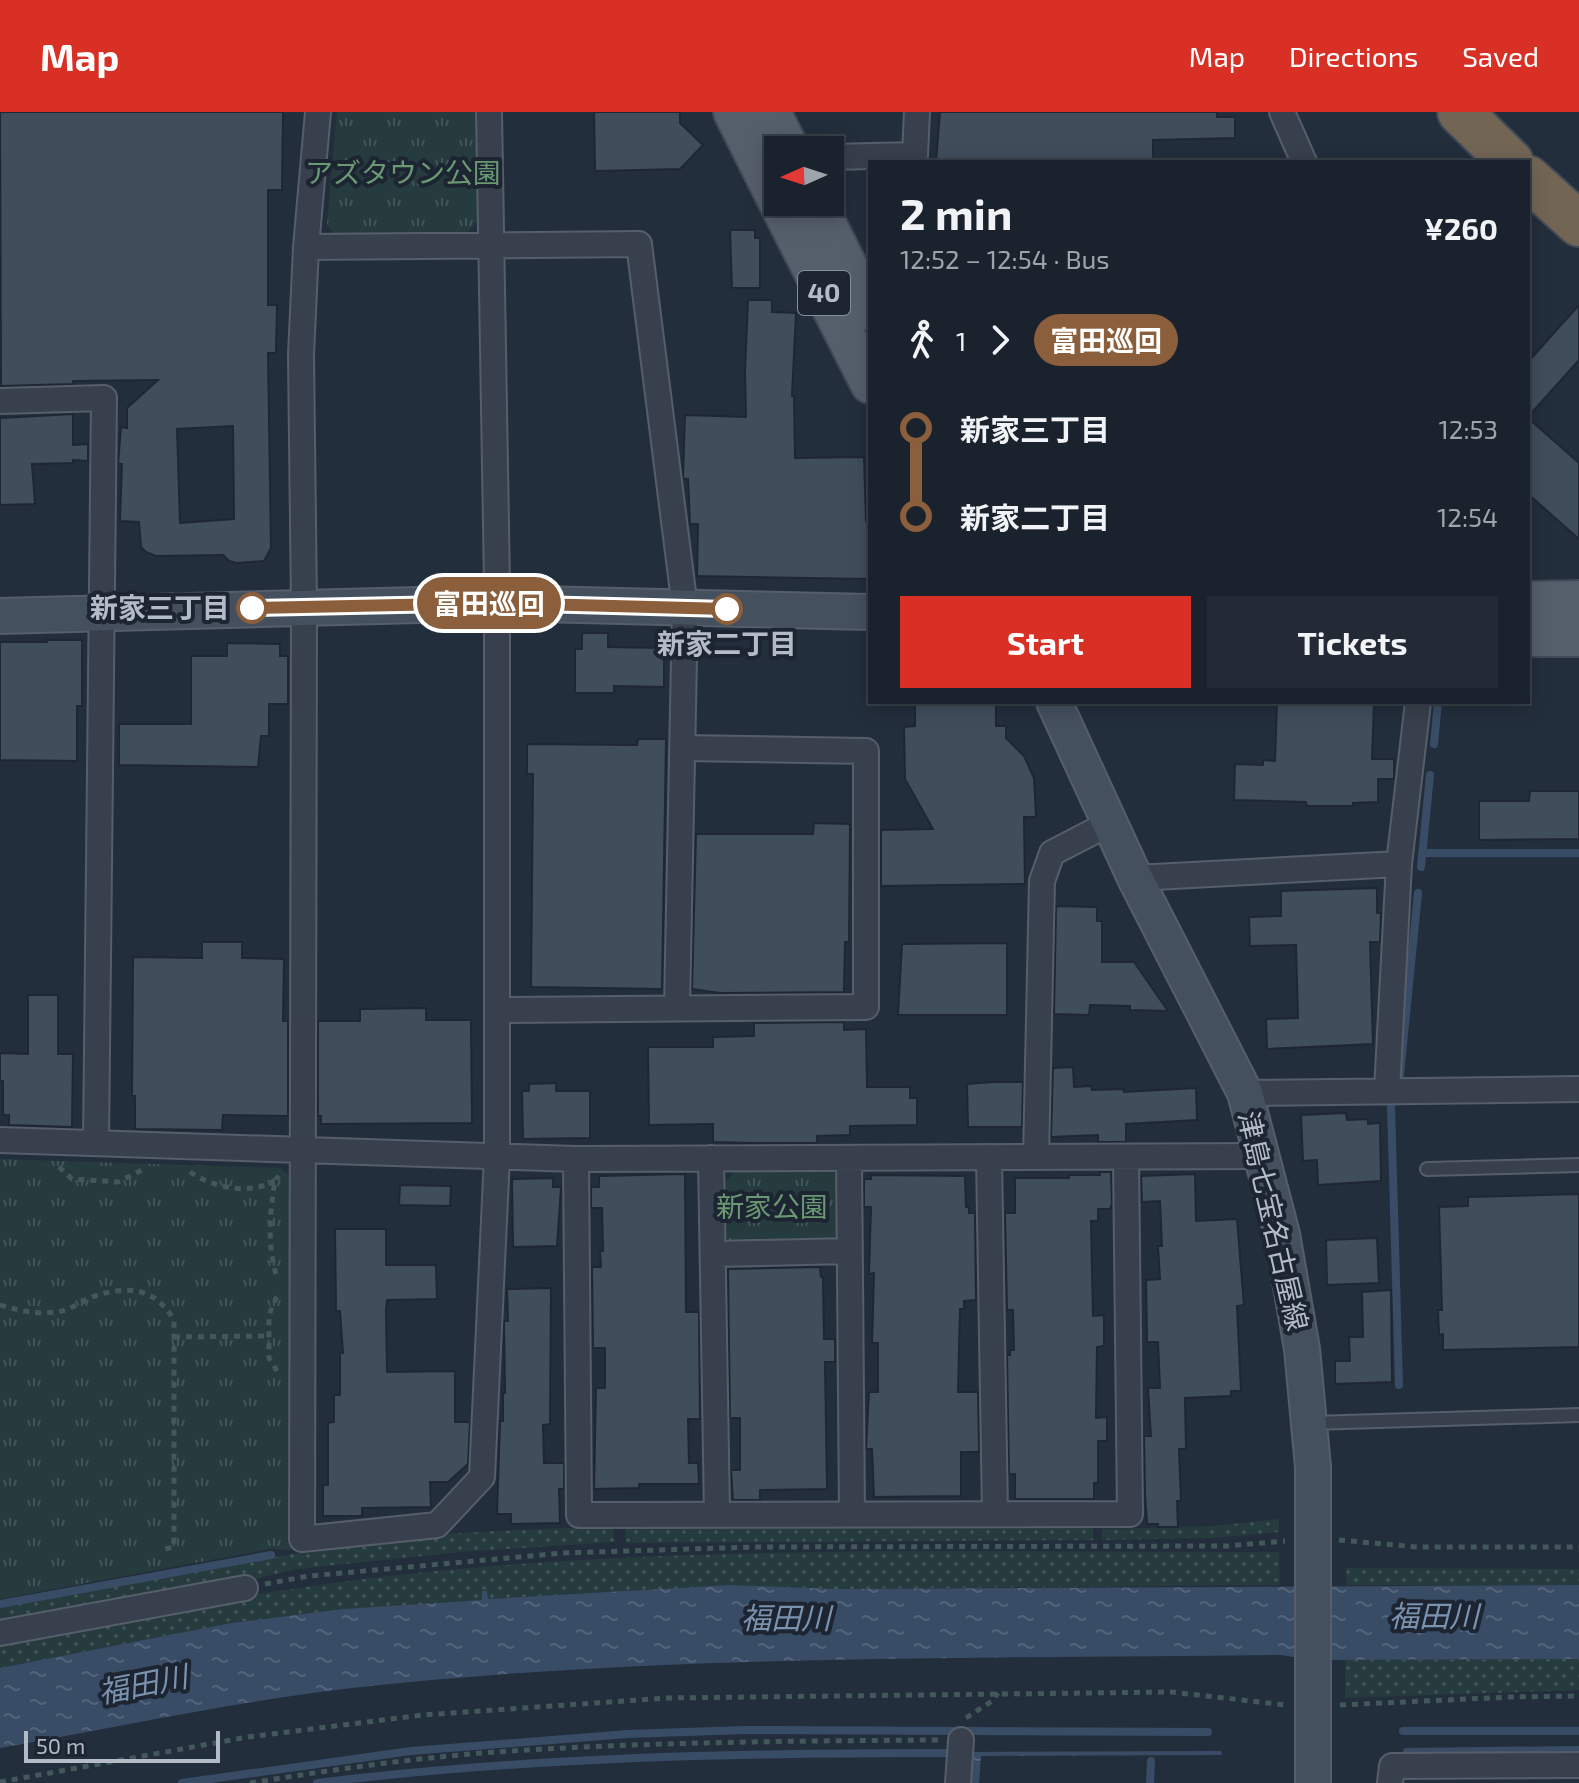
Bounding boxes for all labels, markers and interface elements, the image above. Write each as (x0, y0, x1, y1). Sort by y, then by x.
text: Map (40, 33, 119, 79)
text: Map (1189, 39, 1245, 73)
text: Directions (1289, 39, 1418, 73)
text: Saved (1462, 39, 1539, 73)
north arrow (764, 136, 844, 216)
map controls (764, 136, 844, 216)
park label: アズタウン公園 (305, 155, 501, 189)
text: 2 min (900, 186, 1012, 239)
text: ¥260 (1424, 210, 1498, 246)
text: 12:52 – 12:54 · Bus (900, 243, 1110, 274)
road number: 40 (798, 271, 850, 315)
icon: walk (900, 318, 944, 362)
icon: forward (978, 318, 1022, 362)
text: 富田巡回 (1050, 323, 1162, 357)
text: 1 (956, 325, 966, 356)
text: 新家三丁目 (960, 411, 1110, 447)
text: 12:53 (1439, 413, 1498, 444)
text: 新家二丁目 (960, 499, 1110, 535)
text: 12:54 (1437, 501, 1498, 532)
line badge: 富田巡回 (433, 577, 545, 629)
text: 富田巡回 (433, 586, 545, 620)
place label: 新家三丁目 (90, 590, 230, 624)
marker: 新家三丁目 (237, 593, 267, 623)
marker: 新家二丁目 (712, 594, 742, 624)
button: Start (900, 596, 1191, 688)
button: Tickets (1207, 596, 1498, 688)
place label: 新家二丁目 (657, 626, 797, 660)
street label: 津島七宝名古屋線 (1232, 1108, 1316, 1334)
park label: 新家公園 (716, 1189, 828, 1223)
water label: 福田川 (1389, 1597, 1482, 1633)
water label: 福田川 (741, 1599, 834, 1635)
water label: 福田川 (95, 1656, 193, 1709)
scale bar (24, 1727, 220, 1763)
text: 50 m (36, 1732, 85, 1758)

